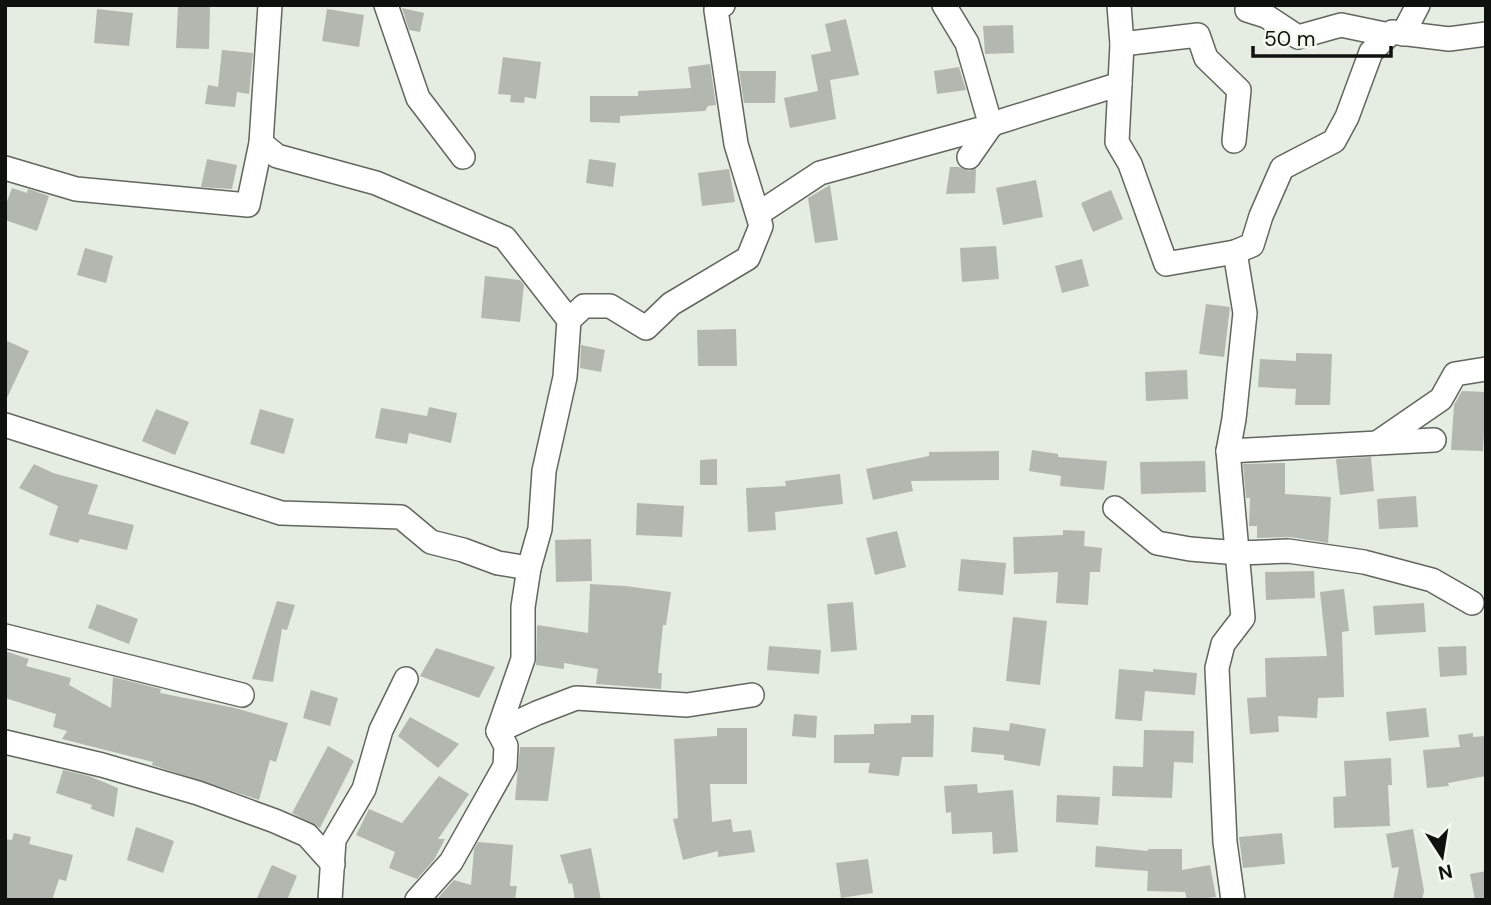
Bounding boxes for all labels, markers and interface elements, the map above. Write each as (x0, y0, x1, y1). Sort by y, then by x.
scale bar (1253, 14, 1391, 58)
text: 50 m (1264, 25, 1315, 53)
north arrow (1407, 821, 1477, 891)
text: N (1436, 858, 1455, 886)

